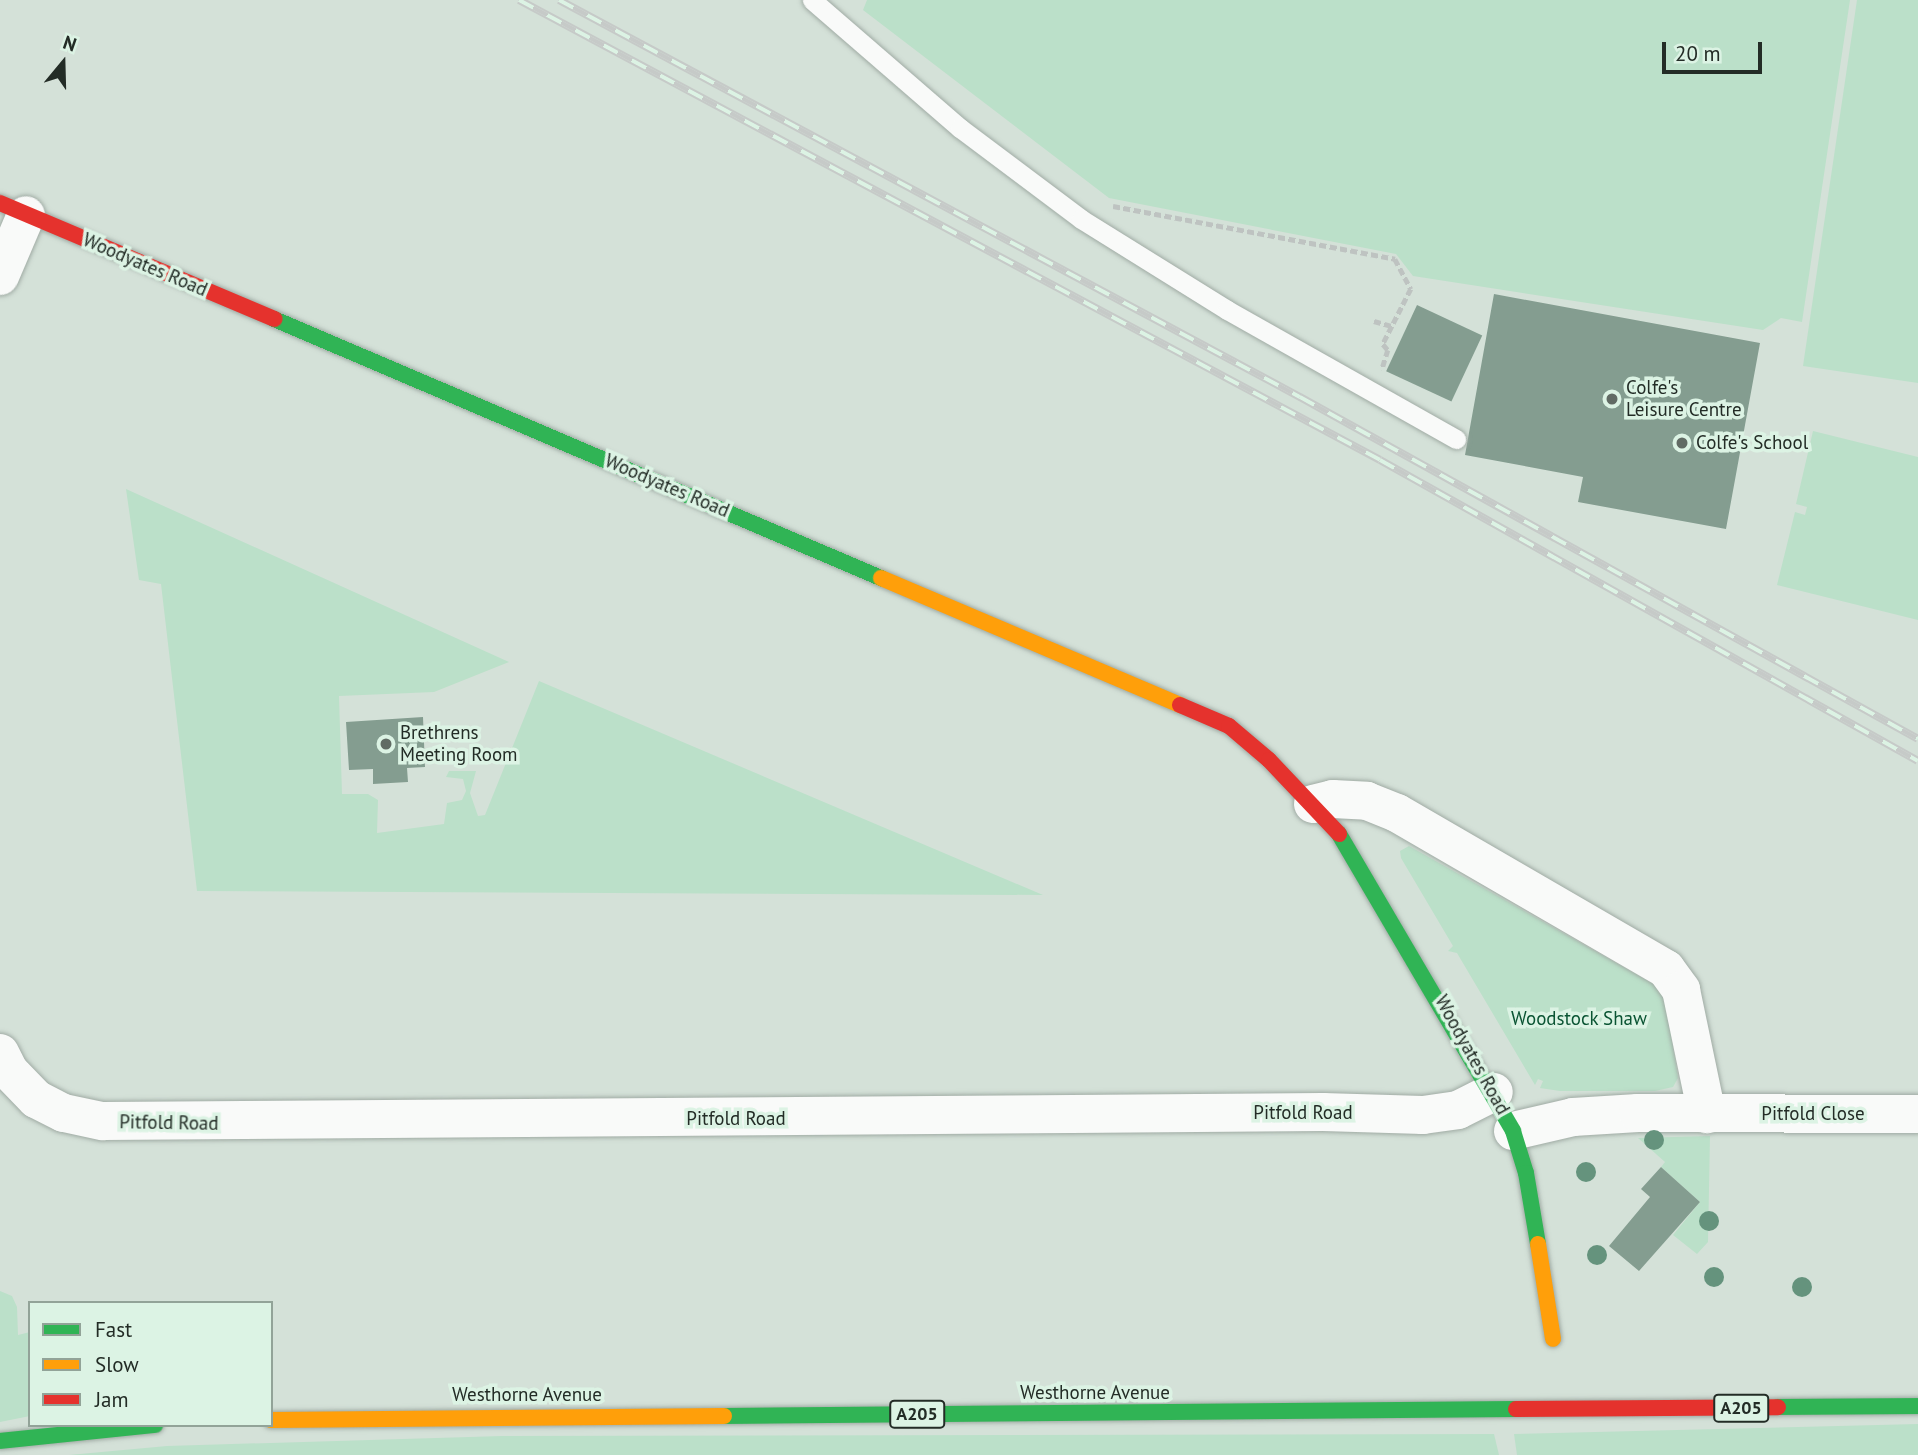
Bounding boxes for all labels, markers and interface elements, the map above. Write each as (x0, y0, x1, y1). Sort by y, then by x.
north arrow (28, 28, 98, 98)
scale bar (1666, 28, 1766, 72)
text: N (60, 30, 80, 57)
text: 20 m (1675, 40, 1721, 67)
street label: Woodyates Road (79, 229, 211, 301)
place label: Colfe's Leisure Centre (1626, 377, 1742, 421)
marker: Colfe's Leisure Centre (1604, 391, 1620, 407)
place label: Colfe's School (1696, 432, 1808, 454)
marker: Colfe's School (1674, 435, 1690, 451)
street label: Woodyates Road (601, 450, 733, 522)
place label: Brethrens Meeting Room (400, 722, 518, 766)
marker: Brethrens Meeting Room (378, 736, 394, 752)
street label: Woodyates Road (1430, 991, 1514, 1119)
park label: Woodstock Shaw (1511, 1008, 1647, 1030)
street label: Pitfold Road (1253, 1102, 1353, 1124)
street label: Pitfold Close (1761, 1103, 1865, 1125)
street label: Pitfold Road (686, 1108, 786, 1130)
street label: Pitfold Road (119, 1111, 219, 1135)
legend (28, 1301, 273, 1427)
text: Fast (95, 1316, 132, 1343)
text: Slow (95, 1351, 139, 1378)
street label: Westhorne Avenue (1020, 1382, 1170, 1404)
street label: Westhorne Avenue (452, 1384, 602, 1406)
text: Jam (95, 1386, 129, 1413)
road number: A205 (1713, 1394, 1769, 1422)
road number: A205 (889, 1400, 945, 1428)

